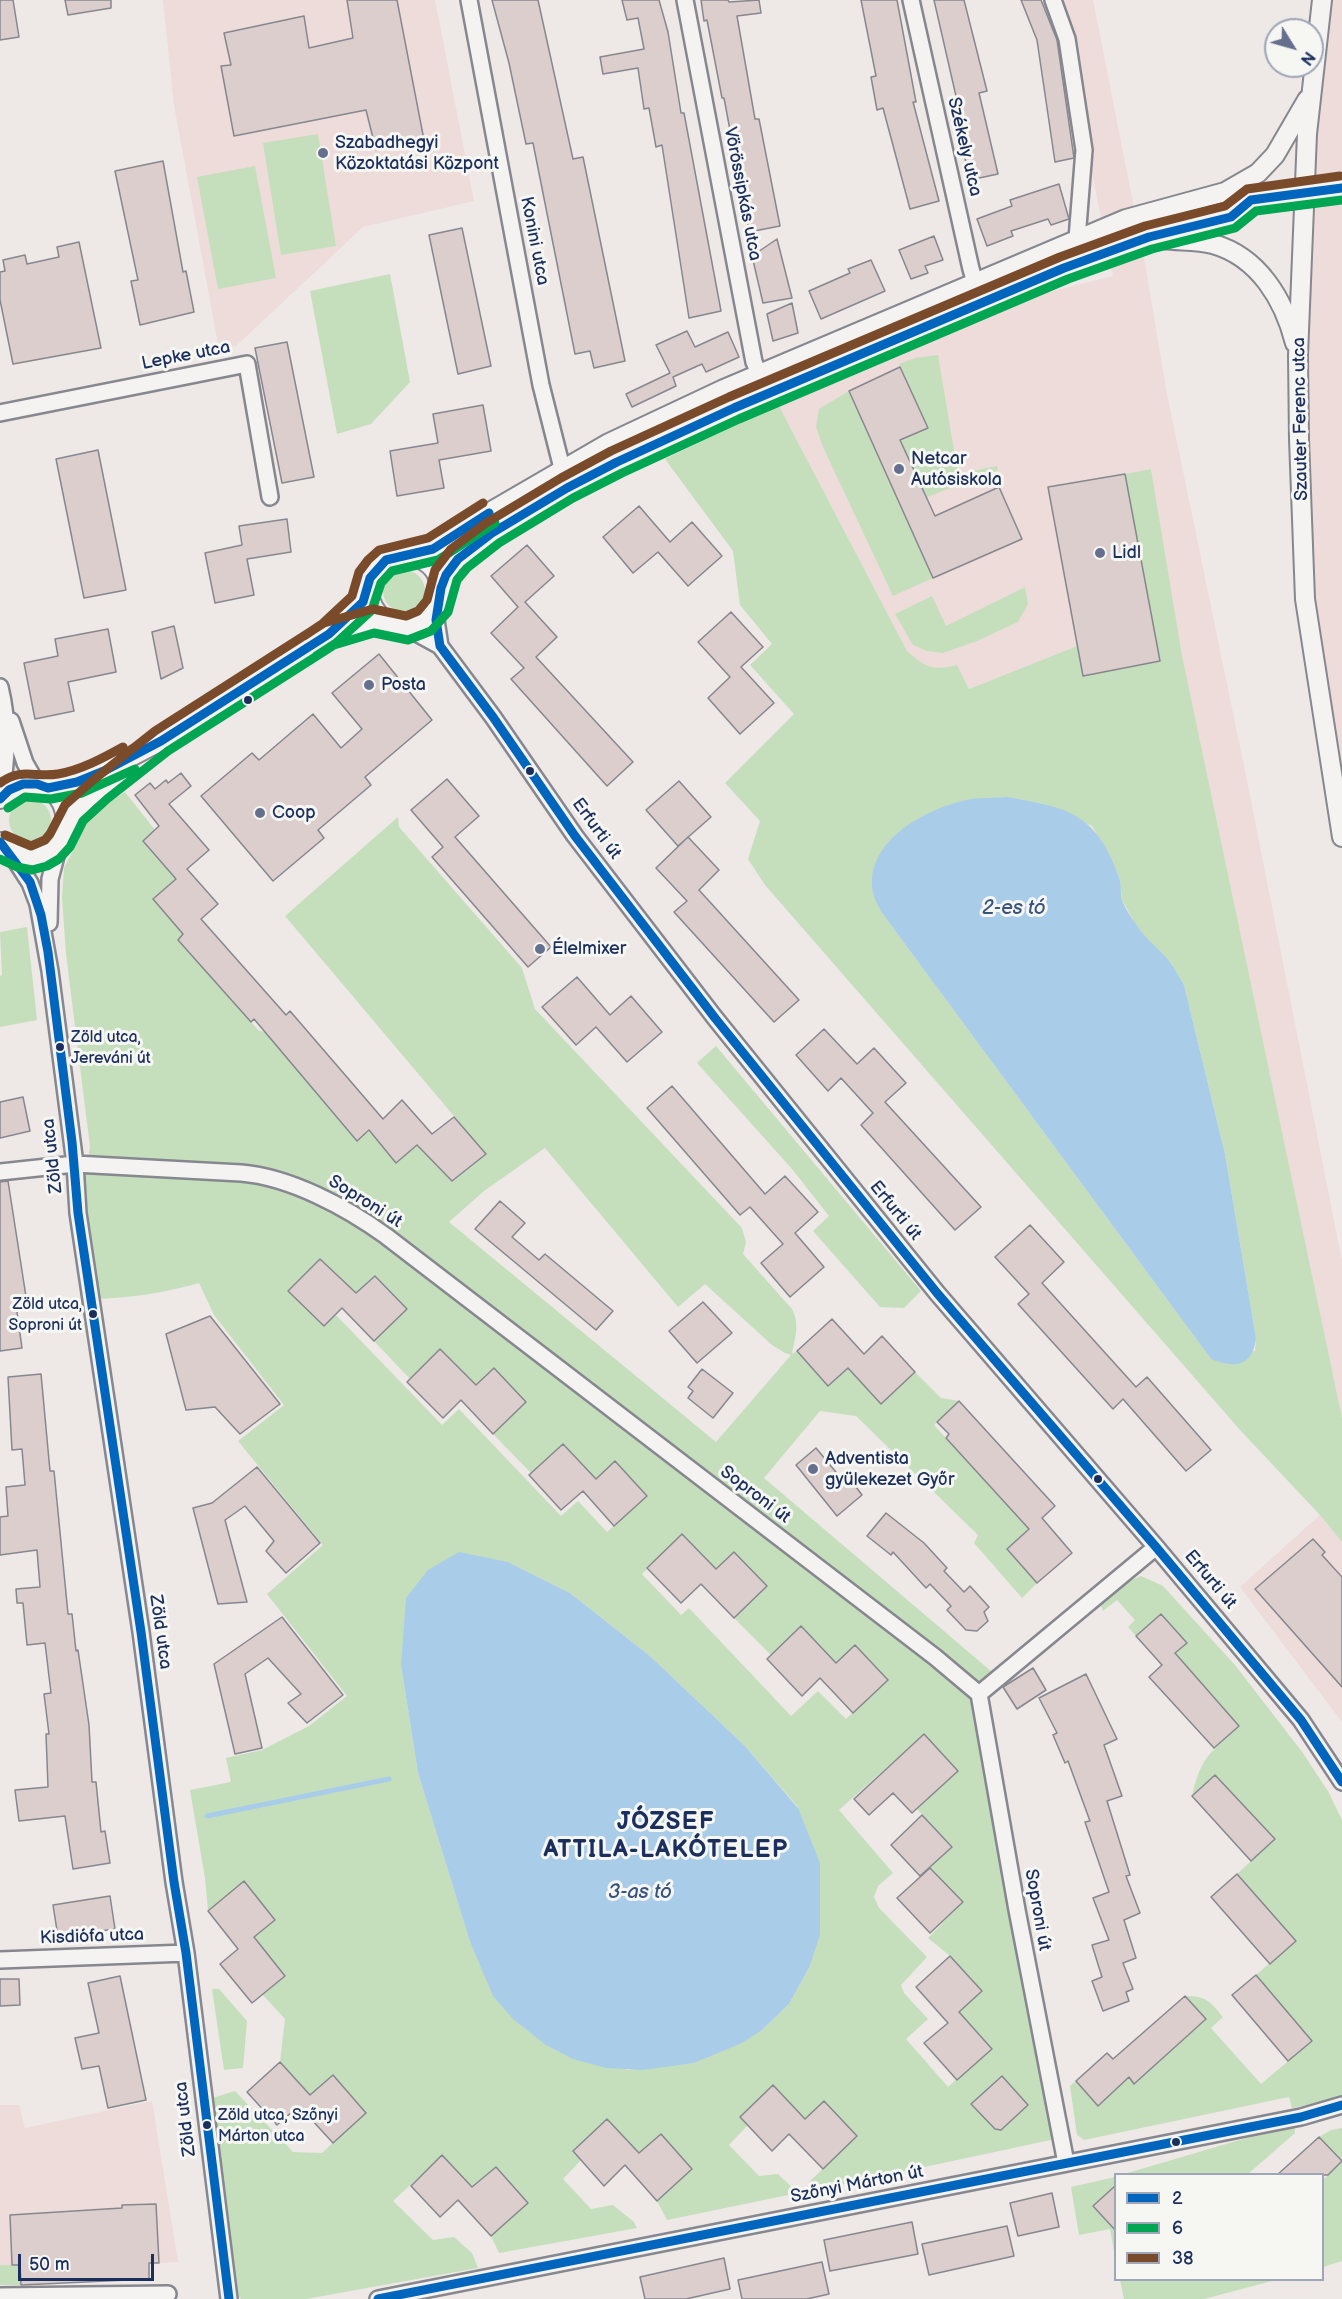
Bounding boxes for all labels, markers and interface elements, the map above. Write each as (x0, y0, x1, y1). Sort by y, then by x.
north arrow (1264, 18, 1324, 78)
text: N (1296, 47, 1318, 68)
street label: Székely utca (942, 95, 986, 199)
street label: Vörössipkás utca (718, 125, 766, 263)
place label: Szabadhegyi Közoktatási Központ (335, 132, 499, 174)
marker: Szabadhegyi Közoktatási Központ (316, 146, 330, 160)
street label: Konini utca (515, 195, 553, 287)
street label: Lepke utca (140, 337, 232, 375)
street label: Szauter Ferenc utca (1289, 337, 1313, 501)
place label: Netcar Autósiskola (911, 448, 1002, 490)
marker: Netcar Autósiskola (892, 462, 906, 476)
place label: Lidl (1112, 542, 1141, 564)
marker: Lidl (1093, 546, 1107, 560)
place label: Posta (381, 674, 426, 696)
marker: Posta (362, 678, 376, 692)
unlabelled marker (242, 694, 254, 706)
unlabelled marker (524, 765, 536, 777)
street label: Erfurti út (567, 794, 625, 864)
place label: Coop (272, 802, 316, 824)
marker: Coop (253, 806, 267, 820)
water label: 2-es tó (982, 897, 1046, 921)
place label: Élelmixer (552, 938, 626, 960)
marker: Élelmixer (533, 942, 547, 956)
place label: Zöld utca, Jereváni út (71, 1028, 151, 1066)
marker: Zöld utca, Jereváni út (54, 1041, 66, 1053)
street label: Zöld utca (38, 1118, 68, 1194)
street label: Soproni út (324, 1171, 406, 1233)
street label: Erfurti út (864, 1177, 926, 1245)
place label: Zöld utca, Soproni út (9, 1295, 82, 1333)
marker: Zöld utca, Soproni út (87, 1308, 99, 1320)
place label: Adventista gyülekezet Győr (825, 1448, 954, 1490)
street label: Soproni út (716, 1462, 794, 1528)
marker: Adventista gyülekezet Győr (806, 1462, 820, 1476)
unlabelled marker (1092, 1473, 1104, 1485)
street label: Erfurti út (1179, 1546, 1241, 1614)
street label: Zöld utca (144, 1593, 176, 1671)
district label: JÓZSEF ATTILA-LAKÓTELEP (544, 1809, 788, 1865)
street label: Soproni út (1019, 1867, 1055, 1953)
water label: 3-as tó (608, 1881, 672, 1905)
street label: Kisdiófa utca (40, 1924, 144, 1950)
street label: Zöld utca (171, 2080, 201, 2158)
place label: Zöld utca, Szőnyi Márton utca (218, 2106, 338, 2144)
marker: Zöld utca, Szőnyi Márton utca (201, 2119, 213, 2131)
unlabelled marker (1170, 2136, 1182, 2148)
street label: Szőnyi Márton út (789, 2162, 925, 2208)
legend (1114, 2173, 1324, 2281)
text: 2 (1172, 2188, 1183, 2209)
text: 6 (1172, 2218, 1183, 2239)
scale bar (21, 2242, 158, 2280)
text: 38 (1172, 2248, 1194, 2269)
text: 50 m (29, 2254, 70, 2275)

